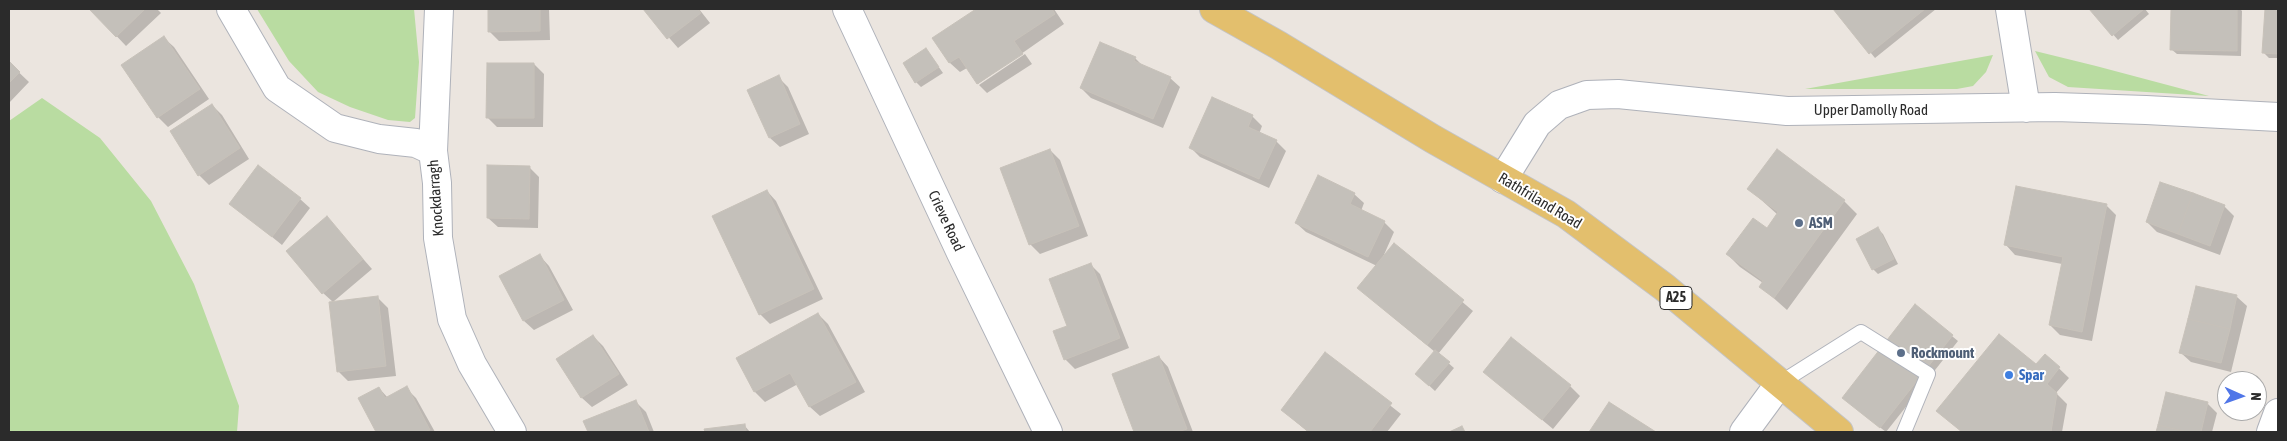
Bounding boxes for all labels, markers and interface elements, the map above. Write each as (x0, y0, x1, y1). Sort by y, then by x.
street label: Upper Damolly Road (1814, 101, 1928, 119)
street label: Knockdarragh (424, 159, 448, 237)
street label: Rathfriland Road (1495, 169, 1585, 233)
street label: Crieve Road (924, 188, 968, 254)
place label: ASM (1809, 214, 1833, 232)
marker: ASM (1793, 217, 1805, 229)
road number: A25 (1660, 286, 1692, 310)
place label: Rockmount (1911, 344, 1974, 362)
marker: Rockmount (1895, 347, 1907, 359)
place label: Spar (2019, 366, 2044, 384)
marker: Spar (2003, 369, 2015, 381)
north arrow (2217, 371, 2267, 421)
text: N (2248, 392, 2264, 401)

